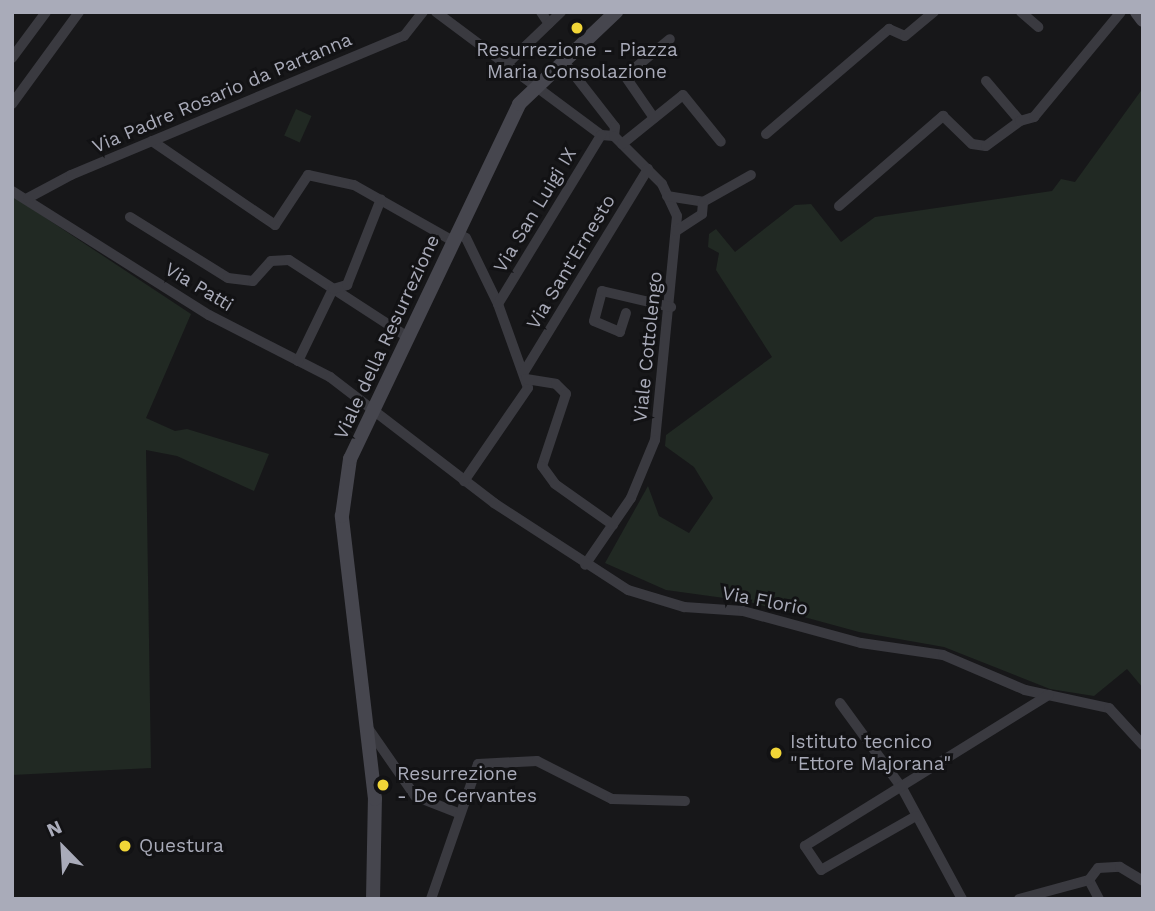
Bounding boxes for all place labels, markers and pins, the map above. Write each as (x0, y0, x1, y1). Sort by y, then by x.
marker: Resurrezione - Piazza Maria Consolazione (569, 20, 585, 36)
place label: Resurrezione - Piazza Maria Consolazione (476, 39, 678, 83)
place label: Istituto tecnico "Ettore Majorana" (790, 731, 951, 775)
marker: Istituto tecnico "Ettore Majorana" (768, 745, 784, 761)
place label: Resurrezione - De Cervantes (397, 763, 537, 807)
marker: Resurrezione - De Cervantes (375, 777, 391, 793)
place label: Questura (139, 835, 224, 857)
marker: Questura (117, 838, 133, 854)

